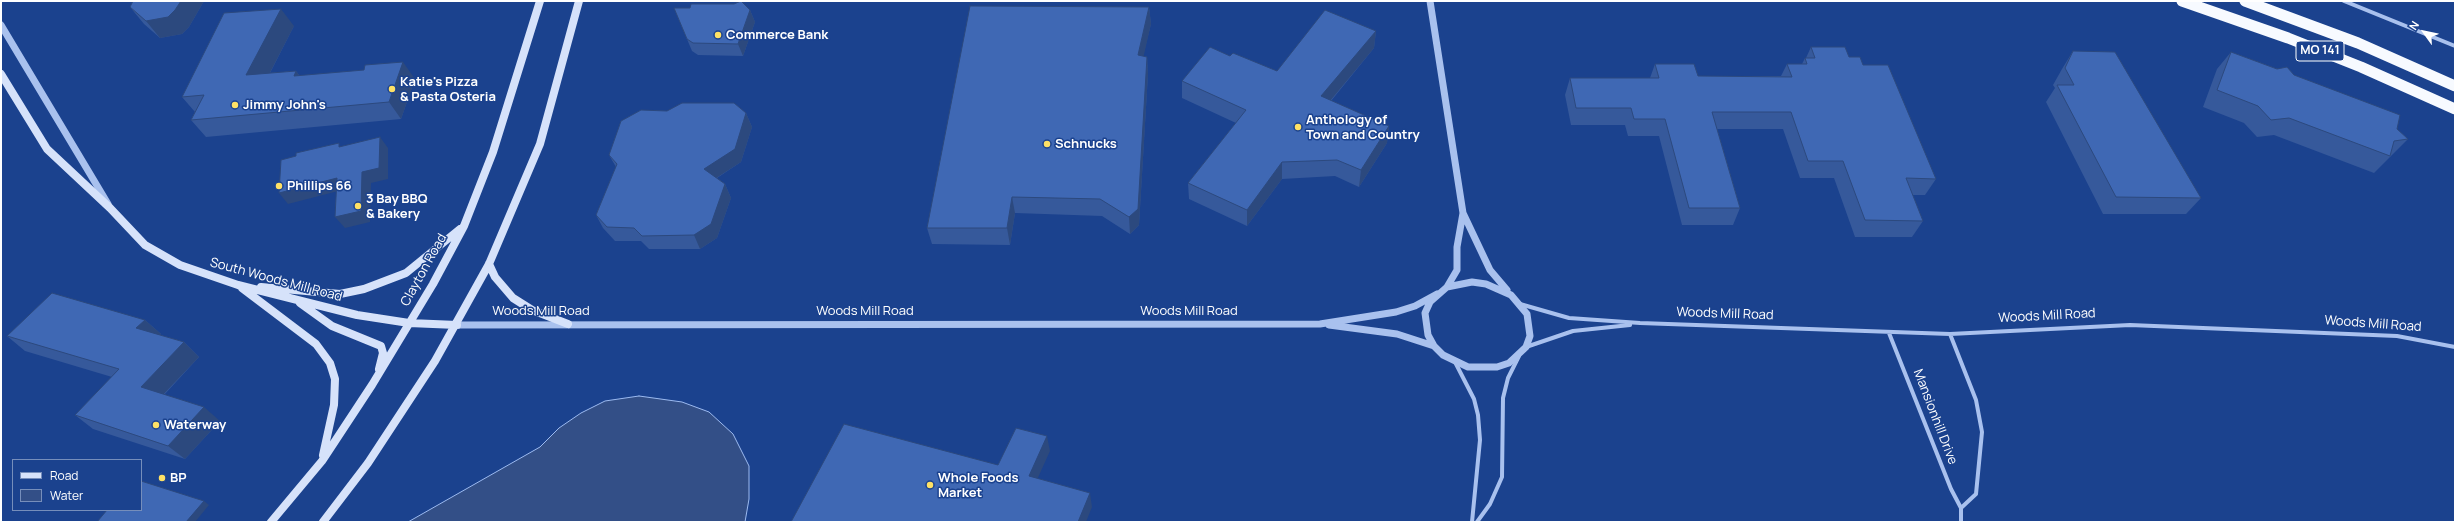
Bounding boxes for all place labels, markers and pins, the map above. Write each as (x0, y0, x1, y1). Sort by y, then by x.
place label: Commerce Bank (726, 27, 828, 43)
marker: Commerce Bank (713, 30, 723, 40)
place label: Katie's Pizza & Pasta Osteria (400, 74, 496, 105)
marker: Katie's Pizza & Pasta Osteria (387, 84, 397, 94)
place label: Jimmy John's (243, 97, 326, 113)
marker: Jimmy John's (230, 100, 240, 110)
place label: Anthology of Town and Country (1306, 112, 1420, 143)
marker: Anthology of Town and Country (1293, 122, 1303, 132)
place label: Schnucks (1055, 136, 1117, 152)
marker: Schnucks (1042, 139, 1052, 149)
place label: Phillips 66 (287, 178, 352, 194)
marker: Phillips 66 (274, 181, 284, 191)
place label: 3 Bay BBQ & Bakery (366, 191, 427, 222)
marker: 3 Bay BBQ & Bakery (353, 201, 363, 211)
place label: Waterway (164, 417, 226, 433)
marker: Waterway (151, 420, 161, 430)
place label: BP (170, 470, 187, 486)
place label: Whole Foods Market (938, 470, 1019, 501)
marker: BP (157, 473, 167, 483)
marker: Whole Foods Market (925, 480, 935, 490)

